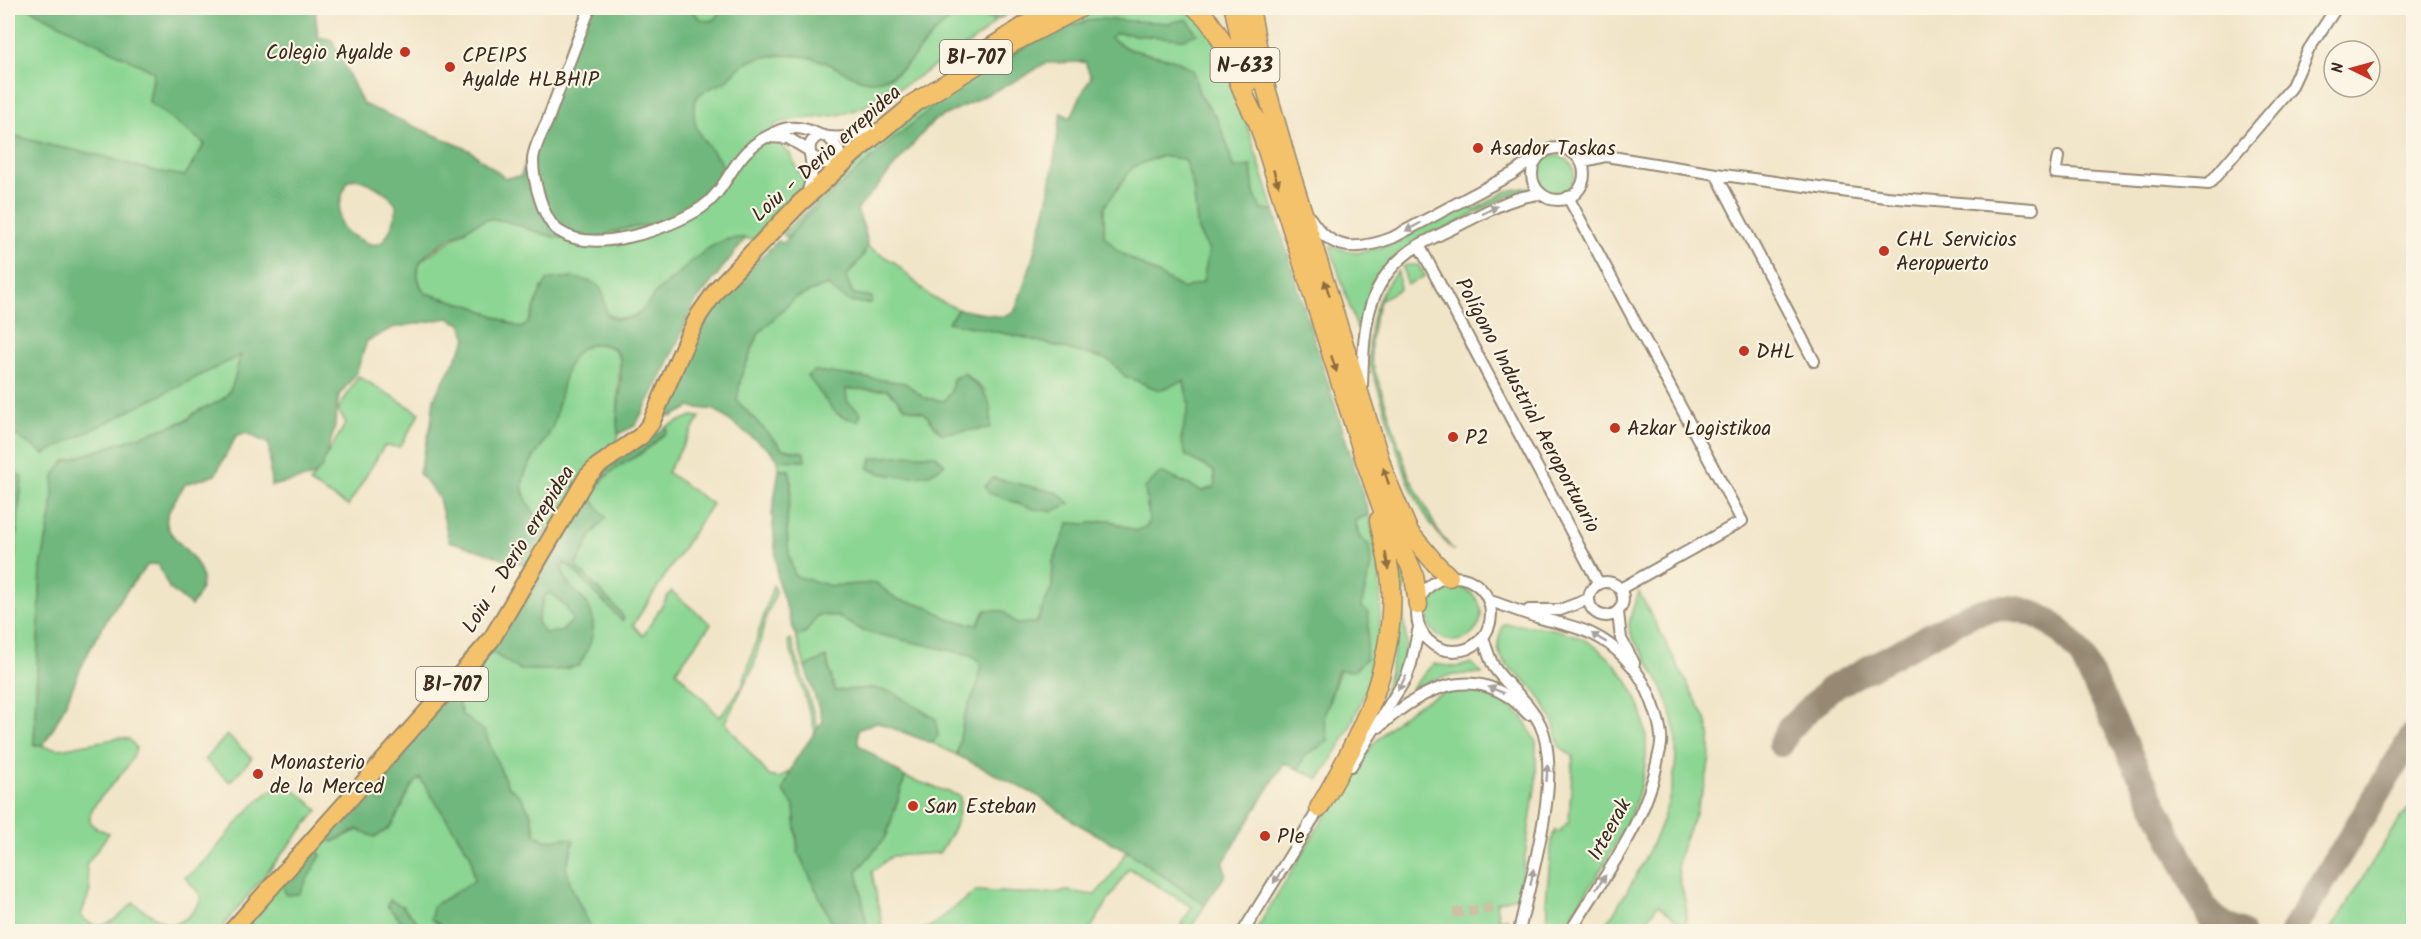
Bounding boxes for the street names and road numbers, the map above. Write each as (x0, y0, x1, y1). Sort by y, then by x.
road number: BI-707 (940, 40, 1012, 74)
road number: N-633 (1210, 48, 1280, 82)
street label: Loiu - Derio errepidea (744, 77, 910, 231)
street label: Polígono Industrial Aeroportuario (1445, 272, 1608, 539)
street label: Loiu - Derio errepidea (454, 459, 584, 640)
road number: BI-707 (416, 667, 488, 701)
street label: Irteerak (1580, 792, 1641, 867)

